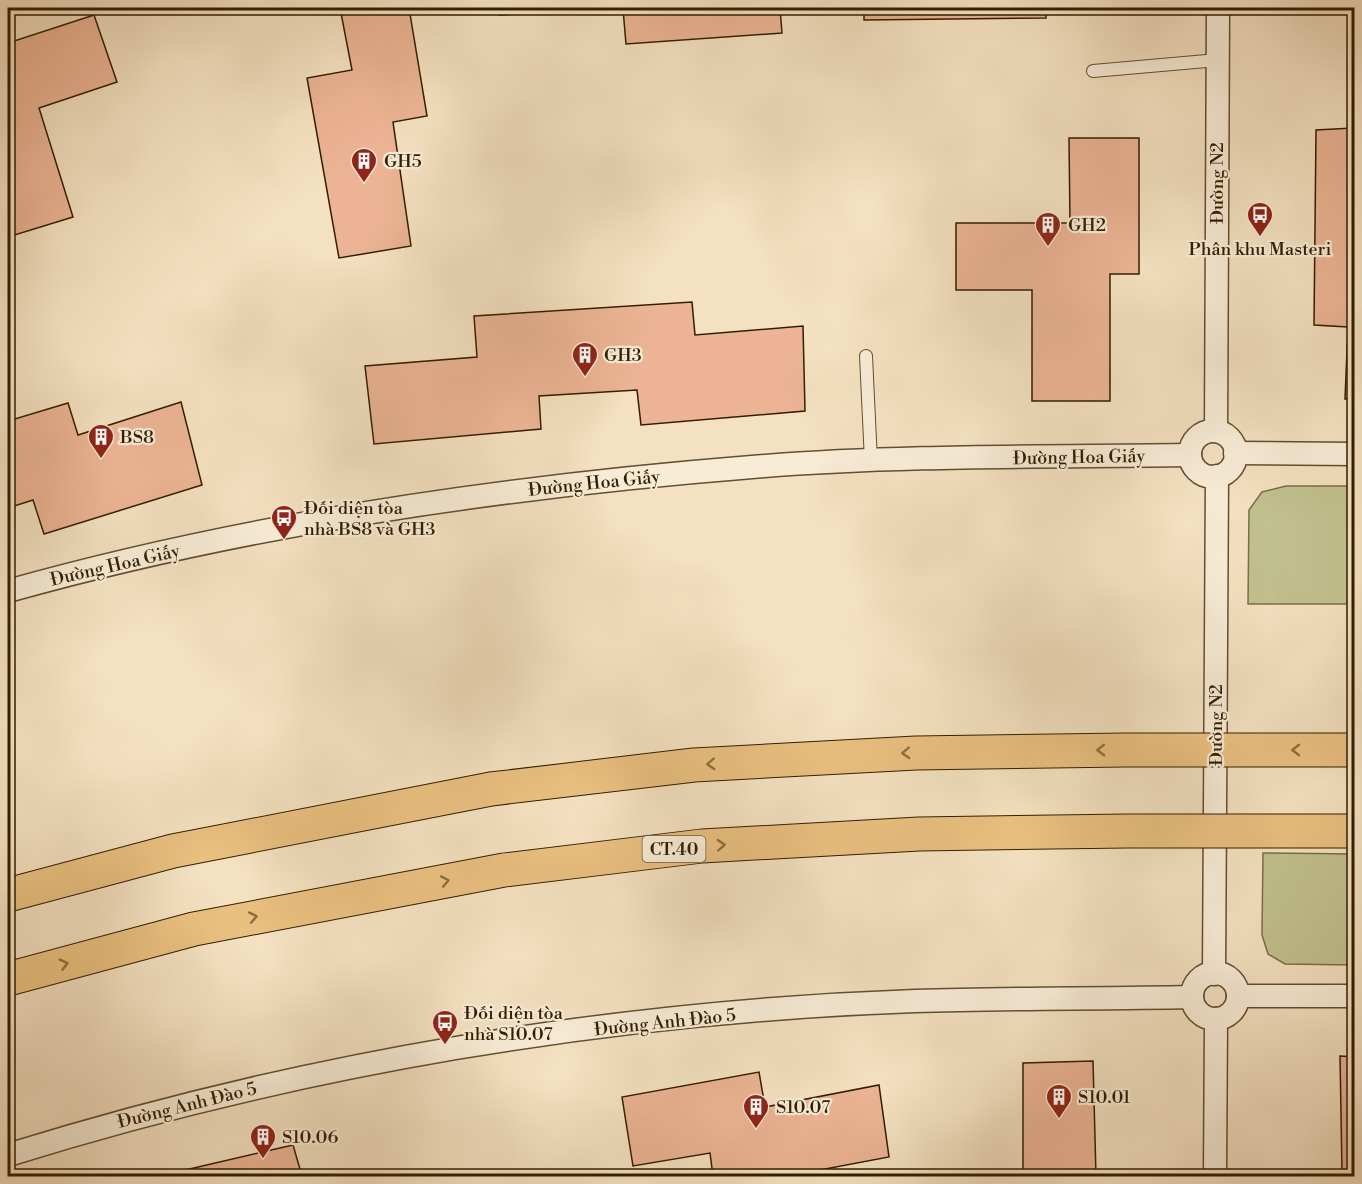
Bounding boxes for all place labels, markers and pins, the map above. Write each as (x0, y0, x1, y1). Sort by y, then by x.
building icon: GH5 (349, 146, 379, 184)
place label: GH5 (384, 150, 422, 173)
bus stop icon: Phân khu Masteri (1245, 200, 1275, 238)
building icon: GH2 (1033, 210, 1063, 248)
place label: GH2 (1068, 214, 1106, 237)
place label: Phân khu Masteri (1188, 238, 1332, 261)
building icon: GH3 (570, 340, 600, 378)
place label: GH3 (604, 344, 642, 367)
building icon: BS8 (86, 422, 116, 460)
place label: BS8 (119, 426, 154, 449)
place label: Đối diện tòa nhà BS8 và GH3 (304, 497, 435, 541)
bus stop icon: Đối diện tòa nhà BS8 và GH3 (269, 503, 299, 541)
place label: Đối diện tòa nhà S10.07 (464, 1002, 564, 1046)
bus stop icon: Đối diện tòa nhà S10.07 (430, 1008, 460, 1046)
building icon: S10.01 (1044, 1082, 1074, 1120)
place label: S10.01 (1078, 1086, 1131, 1109)
building icon: S10.07 (741, 1092, 771, 1130)
place label: S10.07 (776, 1096, 830, 1119)
building icon: S10.06 (248, 1122, 278, 1160)
place label: S10.06 (282, 1126, 338, 1149)

